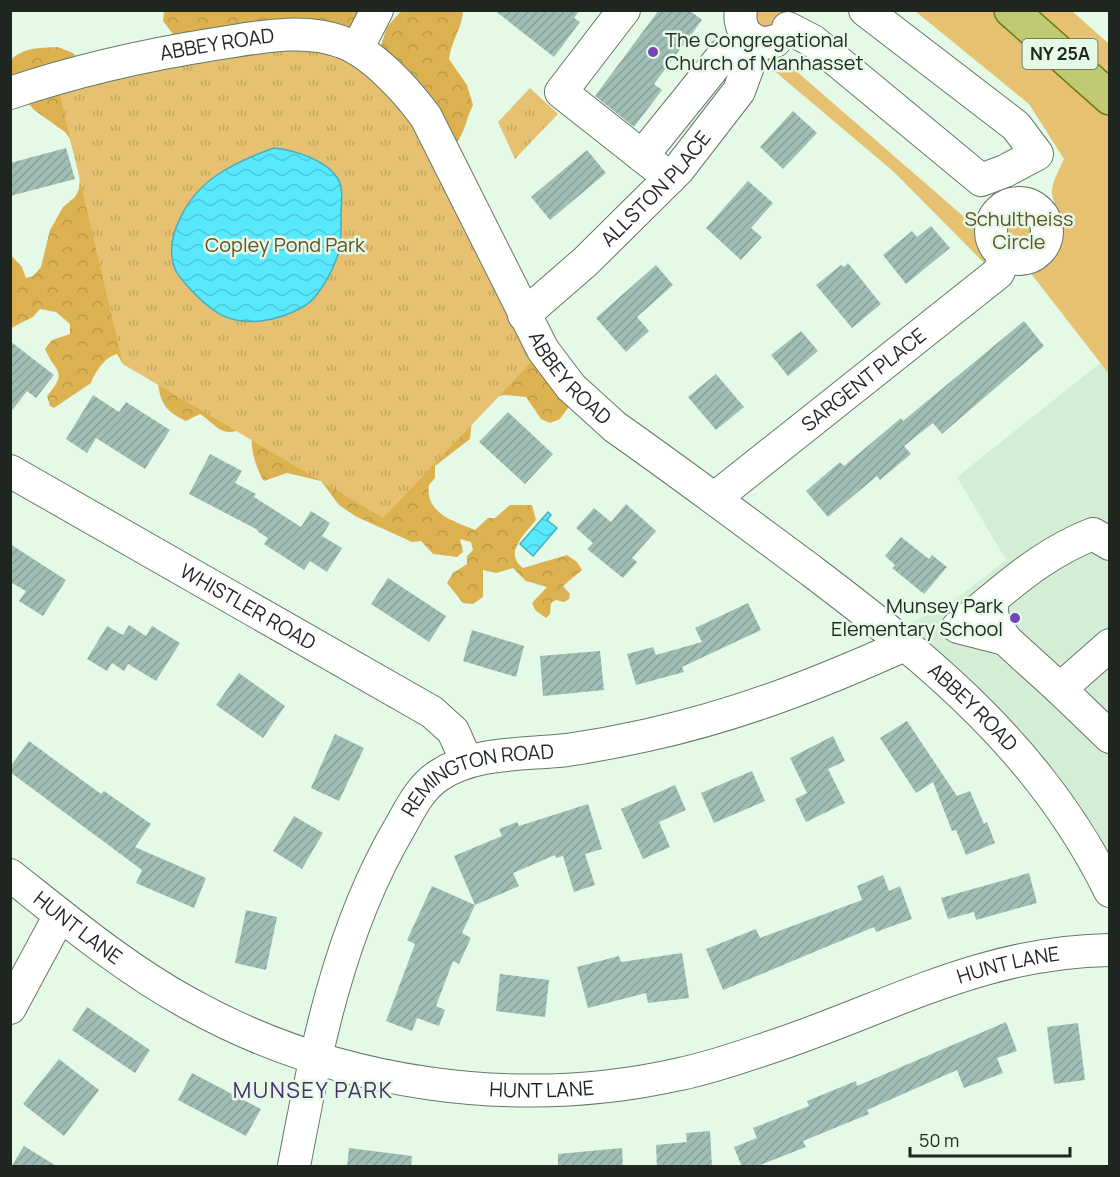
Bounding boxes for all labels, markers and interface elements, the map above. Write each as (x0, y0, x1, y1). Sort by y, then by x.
street label: ABBEY ROAD (157, 22, 276, 66)
place label: The Congregational Church of Manhasset (665, 26, 863, 76)
road number: NY 25A (1022, 39, 1098, 69)
marker: The Congregational Church of Manhasset (646, 45, 660, 59)
street label: ALLSTON PLACE (595, 125, 717, 252)
park label: Schultheiss Circle (964, 205, 1074, 255)
park label: Copley Pond Park (205, 231, 366, 258)
street label: SARGENT PLACE (795, 321, 932, 437)
street label: ABBEY ROAD (523, 327, 618, 430)
street label: WHISTLER ROAD (175, 557, 321, 656)
place label: Munsey Park Elementary School (831, 592, 1004, 642)
marker: Munsey Park Elementary School (1008, 611, 1022, 625)
street label: ABBEY ROAD (923, 656, 1024, 757)
street label: REMINGTON ROAD (395, 737, 555, 821)
street label: HUNT LANE (28, 885, 128, 970)
street label: HUNT LANE (953, 940, 1061, 990)
street label: HUNT LANE (489, 1074, 595, 1104)
district label: MUNSEY PARK (233, 1075, 393, 1105)
scale bar (910, 1120, 1070, 1158)
text: 50 m (919, 1128, 959, 1152)

